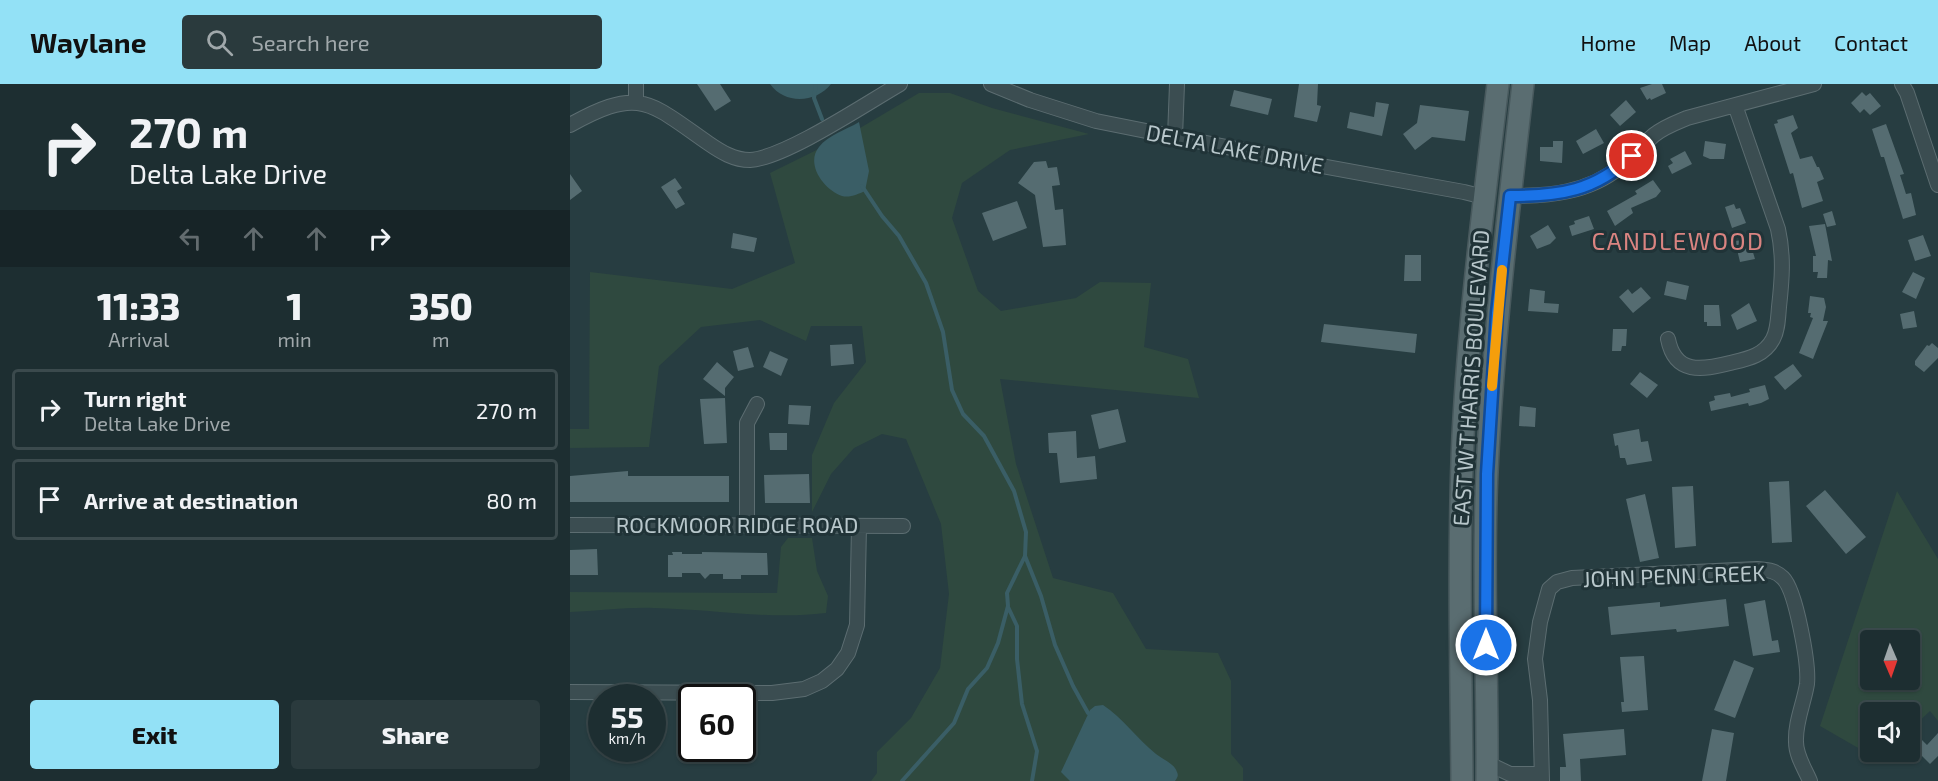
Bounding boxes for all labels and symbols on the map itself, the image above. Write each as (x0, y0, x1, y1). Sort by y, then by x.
street label: DELTA LAKE DRIVE (1144, 118, 1326, 178)
pin (1606, 130, 1657, 181)
district label: CANDLEWOOD (1592, 226, 1765, 255)
street label: EAST W T HARRIS BOULEVARD (1447, 229, 1493, 527)
street label: ROCKMOOR RIDGE ROAD (616, 511, 858, 537)
street label: JOHN PENN CREEK (1582, 559, 1766, 591)
position arrow (1454, 613, 1518, 677)
north arrow (1860, 630, 1920, 690)
speed limit sign: 60 (678, 684, 756, 762)

